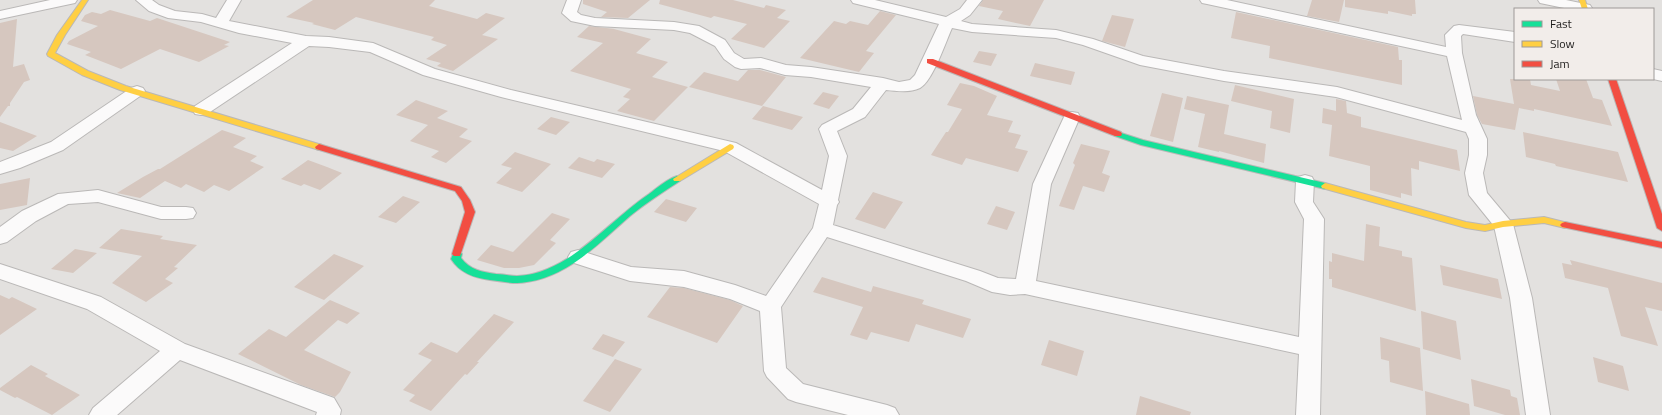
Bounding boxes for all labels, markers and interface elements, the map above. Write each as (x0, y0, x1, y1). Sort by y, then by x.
legend (1514, 8, 1654, 80)
text: Fast (1550, 14, 1573, 33)
text: Slow (1550, 34, 1575, 53)
text: Jam (1550, 54, 1570, 73)

